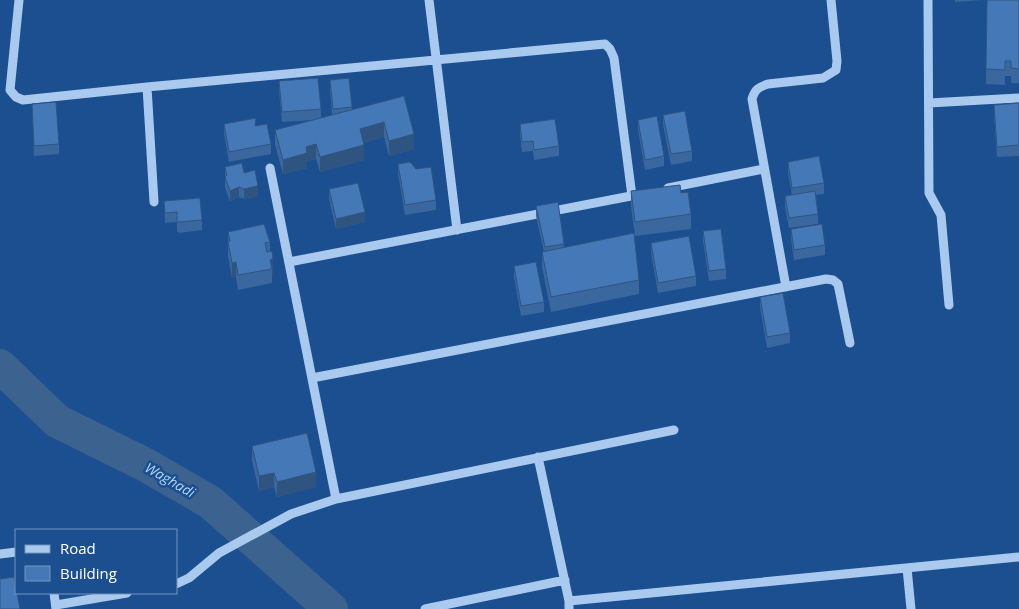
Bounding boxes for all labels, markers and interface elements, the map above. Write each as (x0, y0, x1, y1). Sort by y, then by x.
water label: Waghadi (142, 458, 199, 502)
legend (15, 529, 178, 594)
text: Road (60, 538, 96, 558)
text: Building (60, 563, 117, 583)

